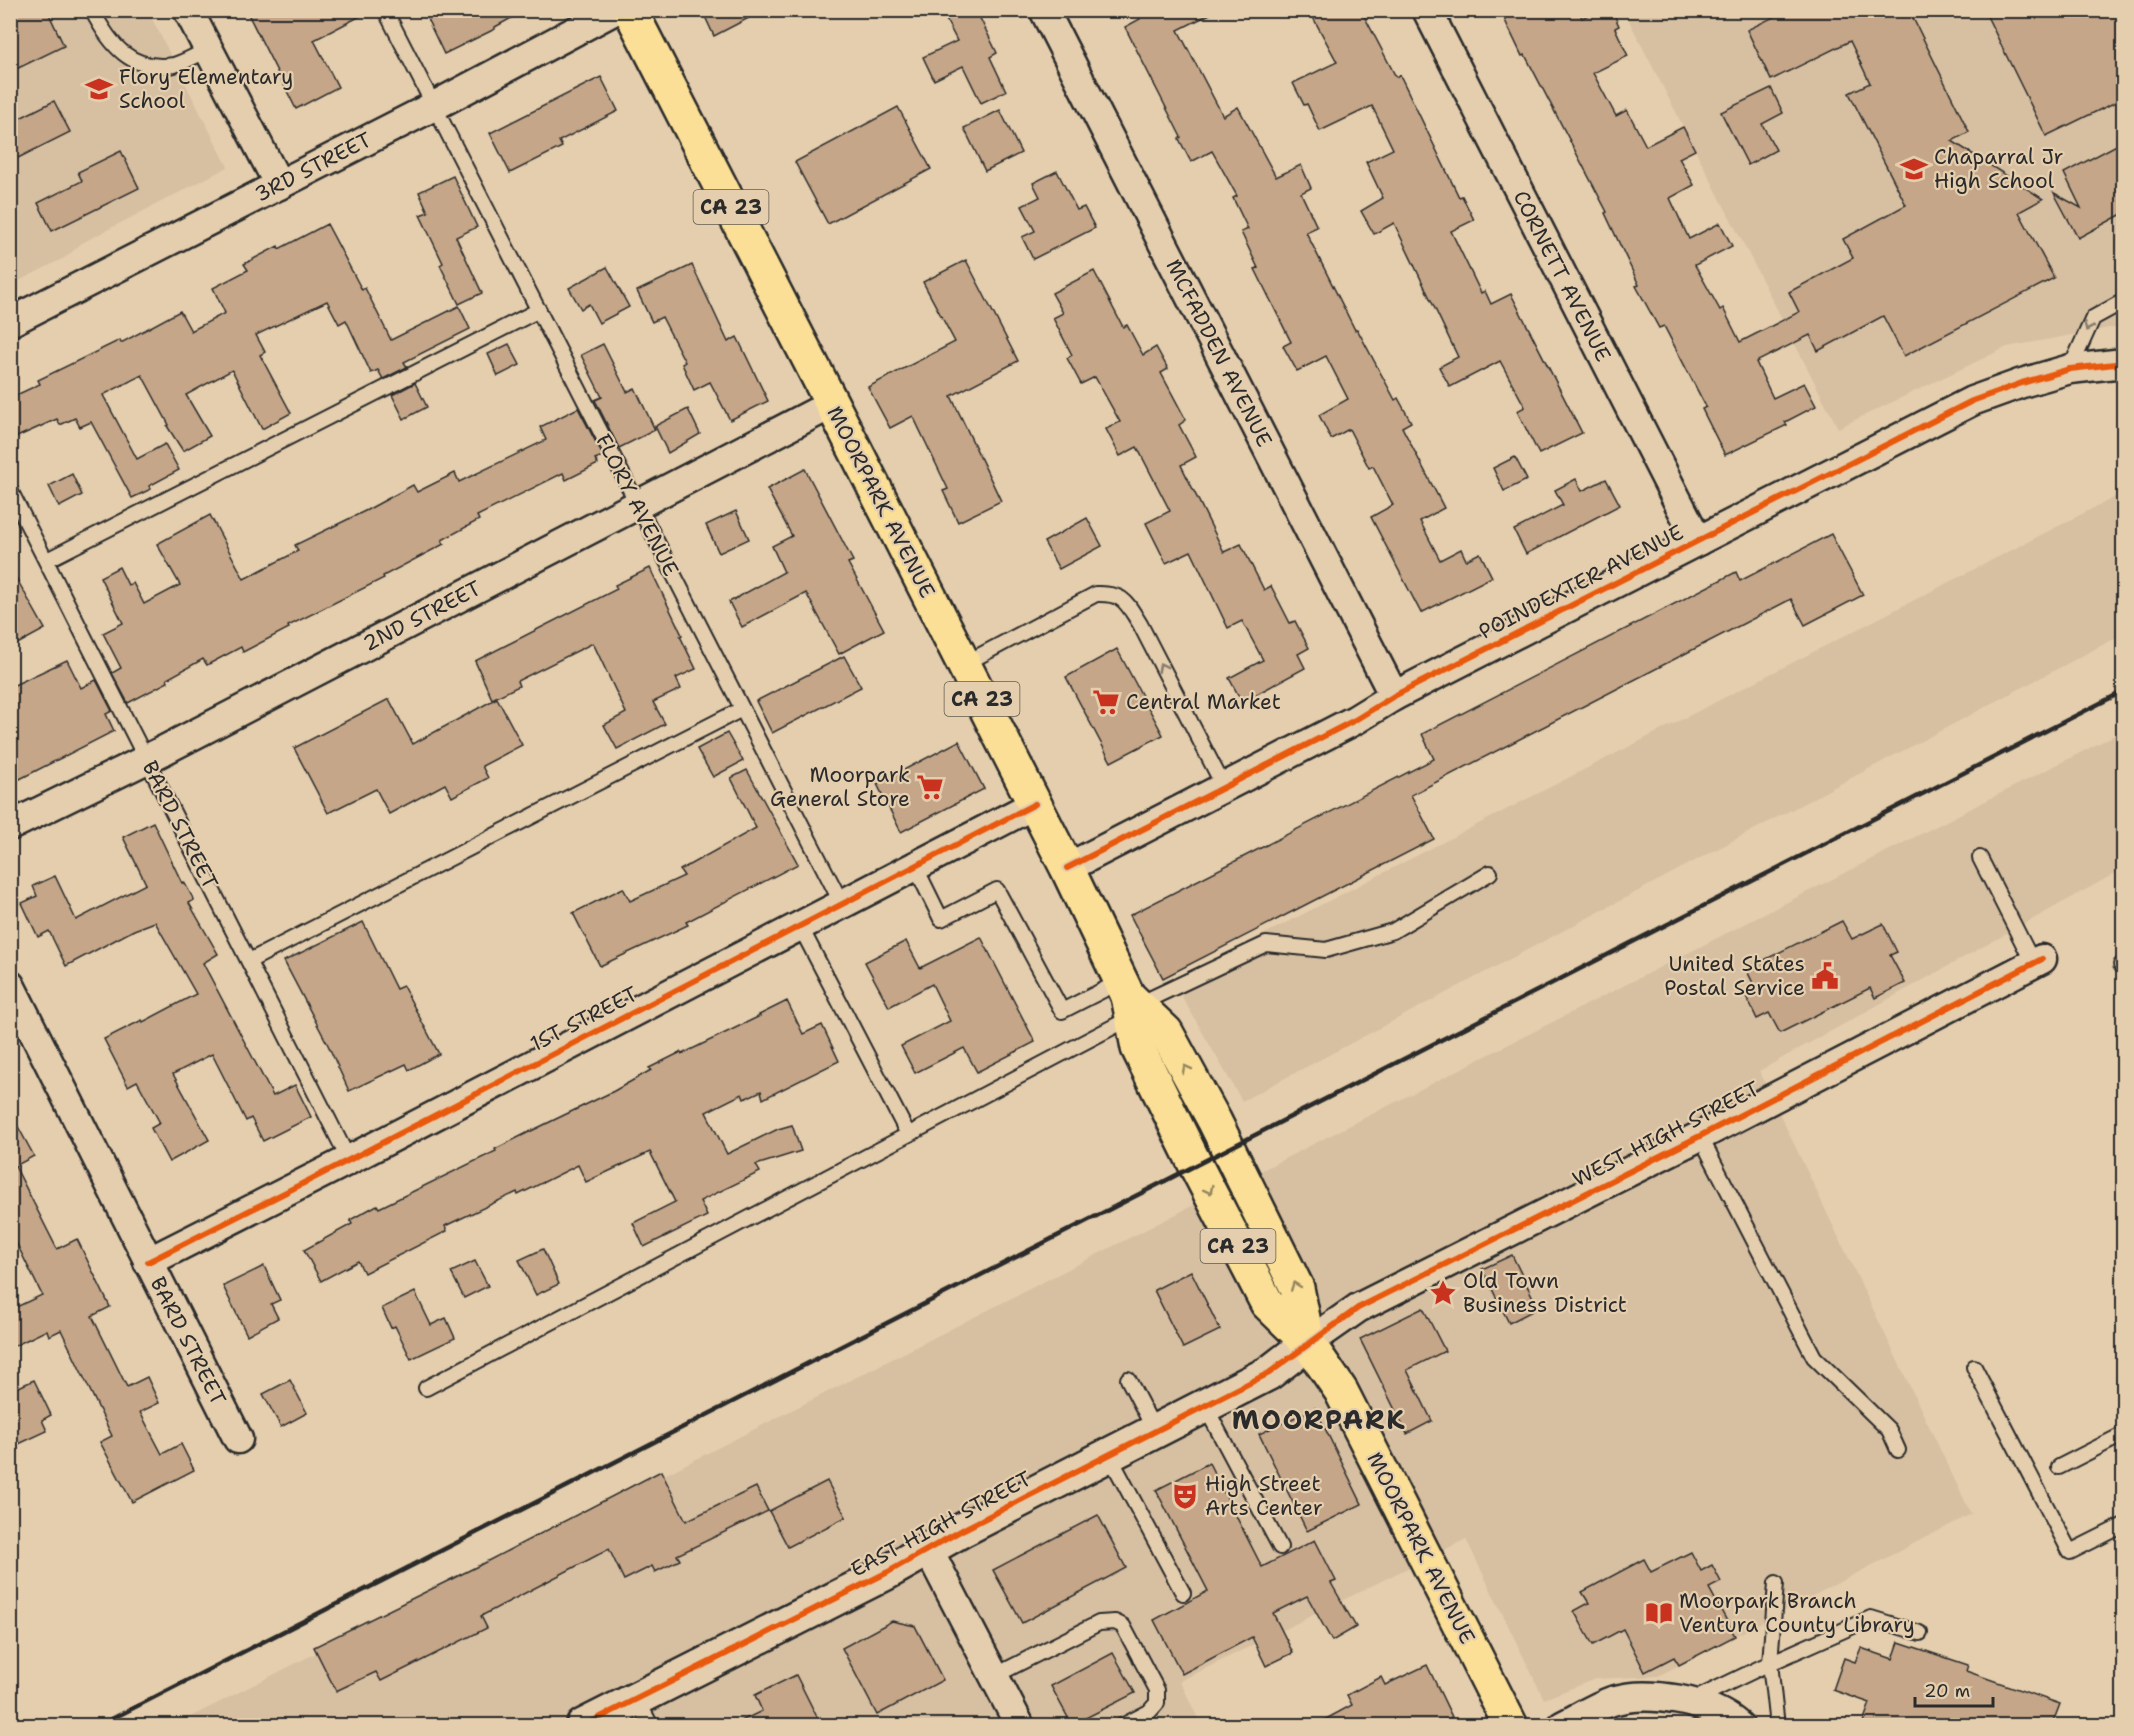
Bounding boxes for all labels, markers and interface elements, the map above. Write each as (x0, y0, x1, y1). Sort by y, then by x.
place label: Flory Elementary School (119, 63, 293, 115)
school or university icon: Flory Elementary School (84, 74, 114, 104)
street label: 3RD STREET (250, 126, 376, 208)
place label: Chaparral Jr High School (1934, 143, 2064, 195)
school or university icon: Chaparral Jr High School (1899, 154, 1929, 184)
street label: CORNETT AVENUE (1507, 186, 1617, 366)
road number: CA 23 (694, 190, 768, 224)
street label: MCFADDEN AVENUE (1160, 254, 1278, 452)
one-way arrow (2084, 321, 2096, 332)
street label: MOORPARK AVENUE (821, 401, 941, 603)
street label: FLORY AVENUE (589, 429, 685, 581)
street label: POINDEXTER AVENUE (1474, 518, 1688, 646)
street label: 2ND STREET (358, 574, 486, 658)
one-way arrow (1157, 662, 1169, 673)
road number: CA 23 (944, 682, 1020, 716)
supermarket icon: Central Market (1091, 687, 1121, 717)
place label: Central Market (1126, 688, 1281, 716)
street label: BARD STREET (136, 756, 224, 894)
place label: Moorpark General Store (770, 761, 910, 813)
supermarket icon: Moorpark General Store (915, 772, 945, 802)
place label: United States Postal Service (1664, 950, 1805, 1002)
public building icon: United States Postal Service (1810, 961, 1840, 991)
street label: 1ST STREET (525, 980, 643, 1058)
one-way arrow (1182, 1065, 1193, 1075)
street label: WEST HIGH STREET (1568, 1075, 1764, 1193)
one-way arrow (1201, 1183, 1213, 1194)
road number: CA 23 (1200, 1229, 1276, 1263)
place label: Old Town Business District (1463, 1267, 1627, 1319)
street label: BARD STREET (144, 1272, 232, 1410)
place icon: Old Town Business District (1428, 1278, 1458, 1308)
one-way arrow (1289, 1282, 1302, 1292)
district label: MOORPARK (1232, 1401, 1406, 1438)
street label: MOORPARK AVENUE (1361, 1447, 1481, 1649)
street label: EAST HIGH STREET (846, 1465, 1036, 1583)
place label: High Street Arts Center (1205, 1470, 1323, 1522)
theatre icon: High Street Arts Center (1170, 1481, 1200, 1511)
place label: Moorpark Branch Ventura County Library (1679, 1587, 1915, 1639)
library icon: Moorpark Branch Ventura County Library (1644, 1598, 1674, 1628)
scale bar (1915, 1670, 1993, 1708)
text: 20 m (1924, 1679, 1970, 1703)

